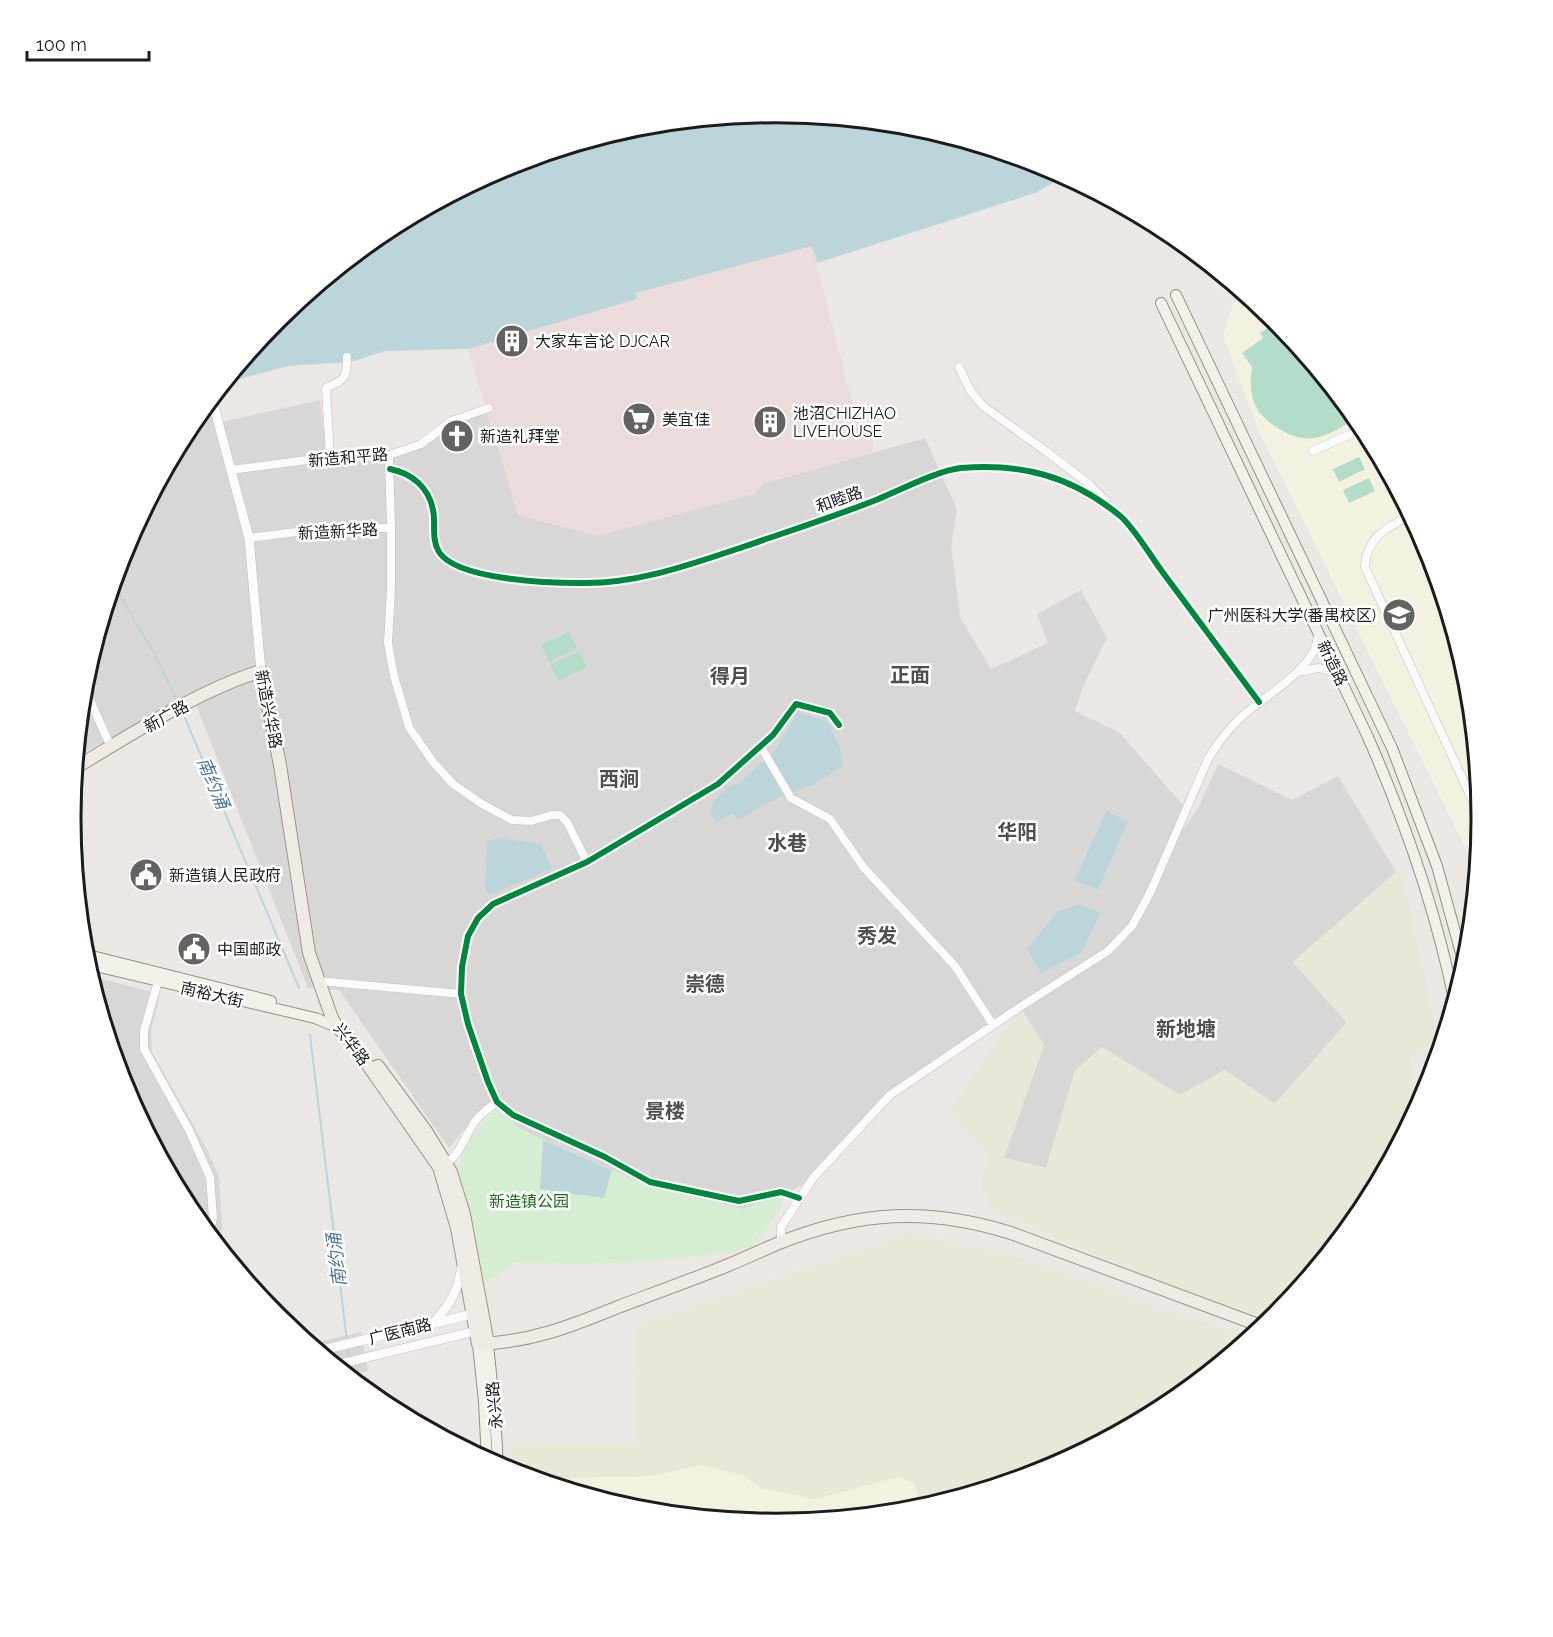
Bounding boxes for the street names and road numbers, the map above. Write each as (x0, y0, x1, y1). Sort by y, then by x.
street label: 新造和平路 (307, 445, 389, 470)
street label: 和睦路 (813, 482, 865, 517)
street label: 新造新华路 (298, 520, 378, 543)
street label: 新造路 (1313, 637, 1352, 689)
street label: 新造兴华路 (252, 668, 285, 750)
street label: 新广路 (141, 696, 192, 736)
street label: 南裕大街 (179, 978, 245, 1011)
street label: 兴华路 (330, 1019, 374, 1069)
street label: 广医南路 (367, 1315, 433, 1348)
street label: 永兴路 (483, 1380, 506, 1430)

